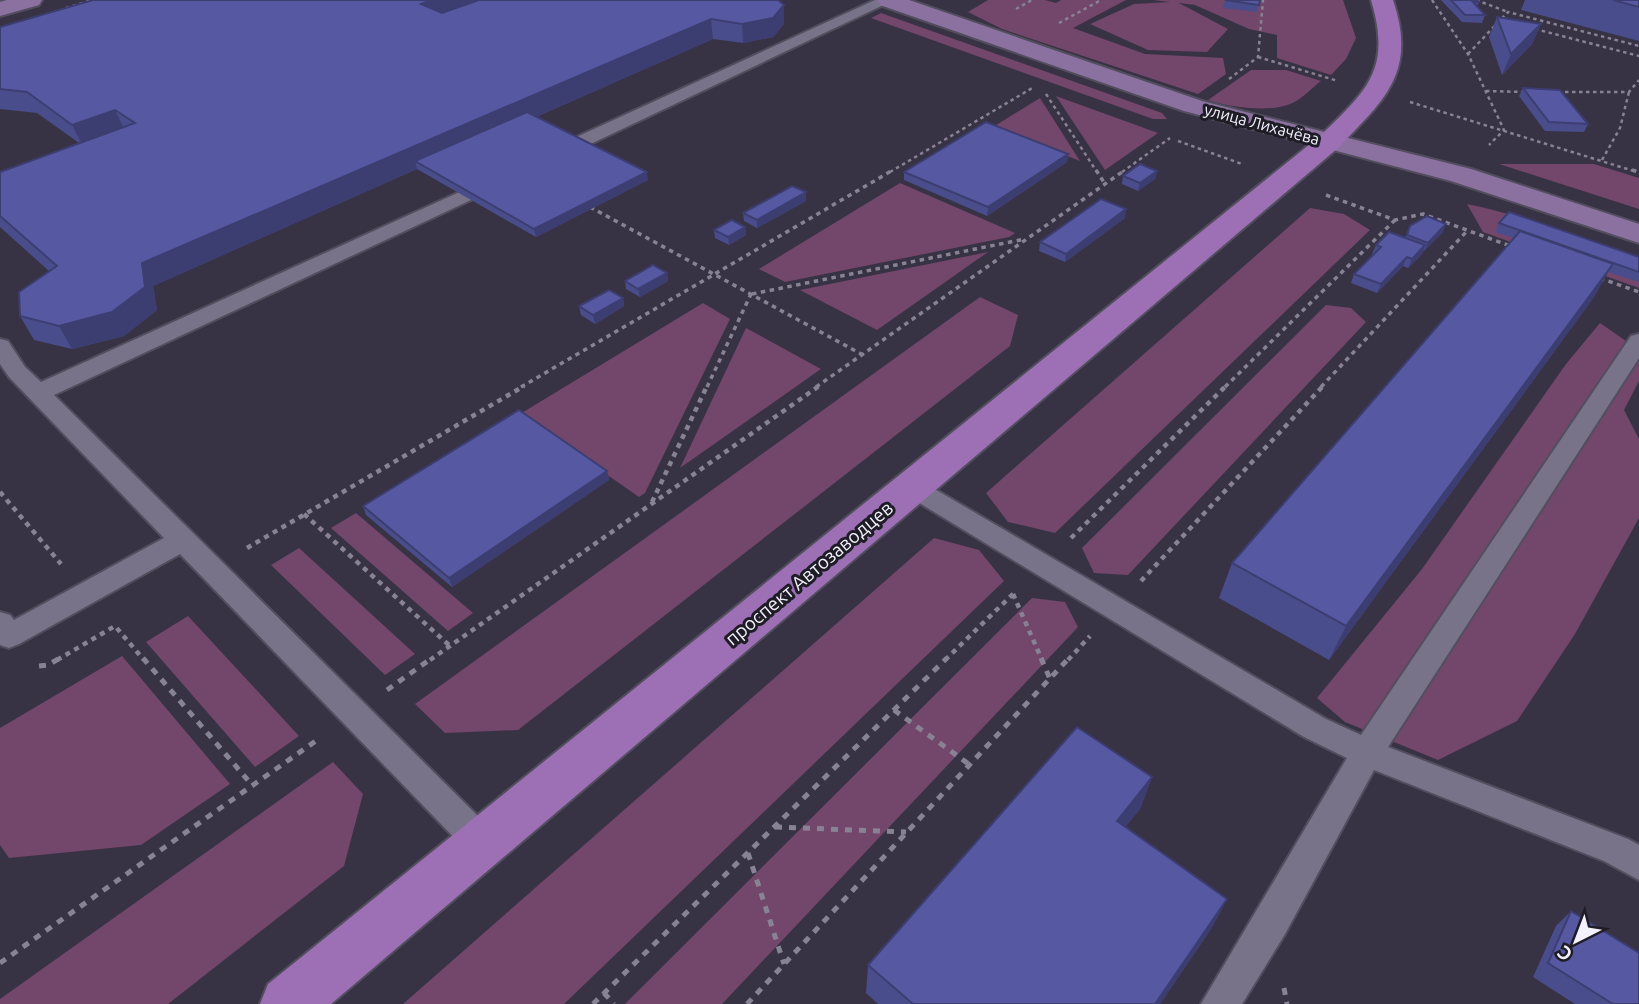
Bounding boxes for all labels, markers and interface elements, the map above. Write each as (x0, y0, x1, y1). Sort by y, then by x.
street label: улица Лихачёва (1202, 100, 1322, 148)
street label: проспект Автозаводцев (721, 496, 897, 650)
north arrow (1541, 906, 1611, 976)
text: С (1553, 941, 1577, 966)

